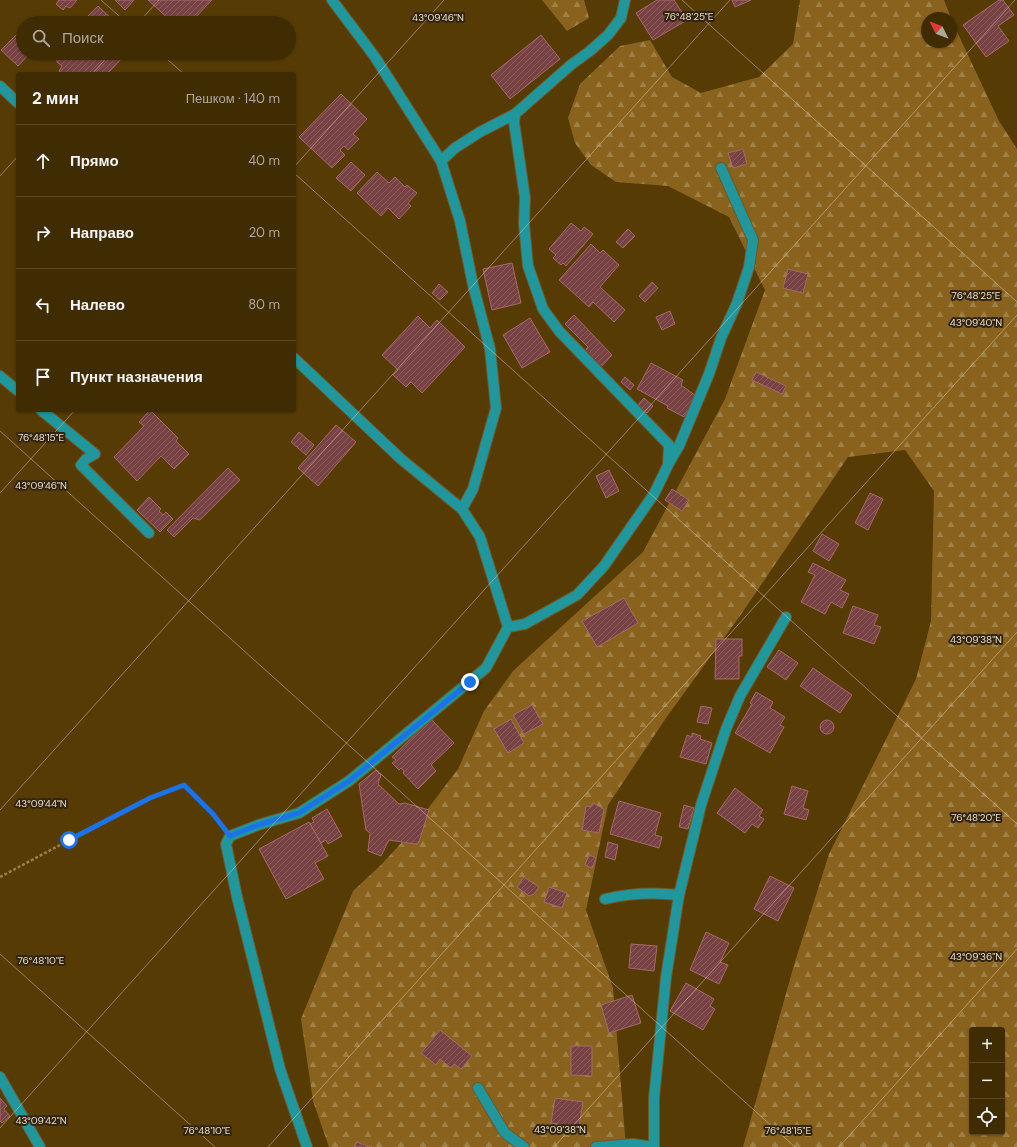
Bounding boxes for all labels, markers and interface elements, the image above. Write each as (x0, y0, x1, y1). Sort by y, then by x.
text: 76°48'25"E (665, 10, 714, 23)
text: 43°09'46"N (412, 11, 464, 24)
north arrow (921, 12, 957, 48)
search box (16, 16, 296, 60)
icon: search (30, 27, 52, 49)
text: Поиск (62, 28, 104, 48)
text: 2 мин (32, 87, 79, 109)
text: Пешком · 140 m (186, 90, 280, 107)
icon: ahead (32, 150, 54, 172)
text: Прямо (70, 151, 119, 171)
text: 40 m (248, 152, 280, 169)
icon: right (32, 222, 54, 244)
text: Направо (70, 223, 134, 243)
text: 20 m (249, 224, 280, 241)
text: 76°48'25"E (952, 289, 1001, 302)
icon: left (32, 294, 54, 316)
text: Налево (70, 295, 125, 315)
text: 80 m (248, 296, 280, 313)
text: 43°09'40"N (950, 316, 1002, 329)
icon: arrive (32, 366, 54, 388)
text: Пункт назначения (70, 367, 203, 387)
text: 76°48'15"E (18, 431, 64, 444)
text: 43°09'46"N (15, 479, 67, 492)
text: 43°09'38"N (950, 633, 1002, 646)
route end (461, 673, 479, 691)
text: 43°09'44"N (15, 797, 67, 810)
text: 76°48'20"E (951, 811, 1001, 824)
route start (60, 831, 78, 849)
text: 43°09'36"N (950, 950, 1002, 963)
text: 76°48'10"E (17, 954, 65, 967)
map controls (969, 1027, 1005, 1135)
button: + (969, 1027, 1005, 1063)
button: − (969, 1063, 1005, 1099)
button: locate (969, 1099, 1005, 1135)
text: 43°09'42"N (15, 1114, 67, 1127)
text: 43°09'38"N (534, 1123, 586, 1136)
text: 76°48'10"E (183, 1124, 231, 1137)
text: 76°48'15"E (765, 1124, 811, 1137)

